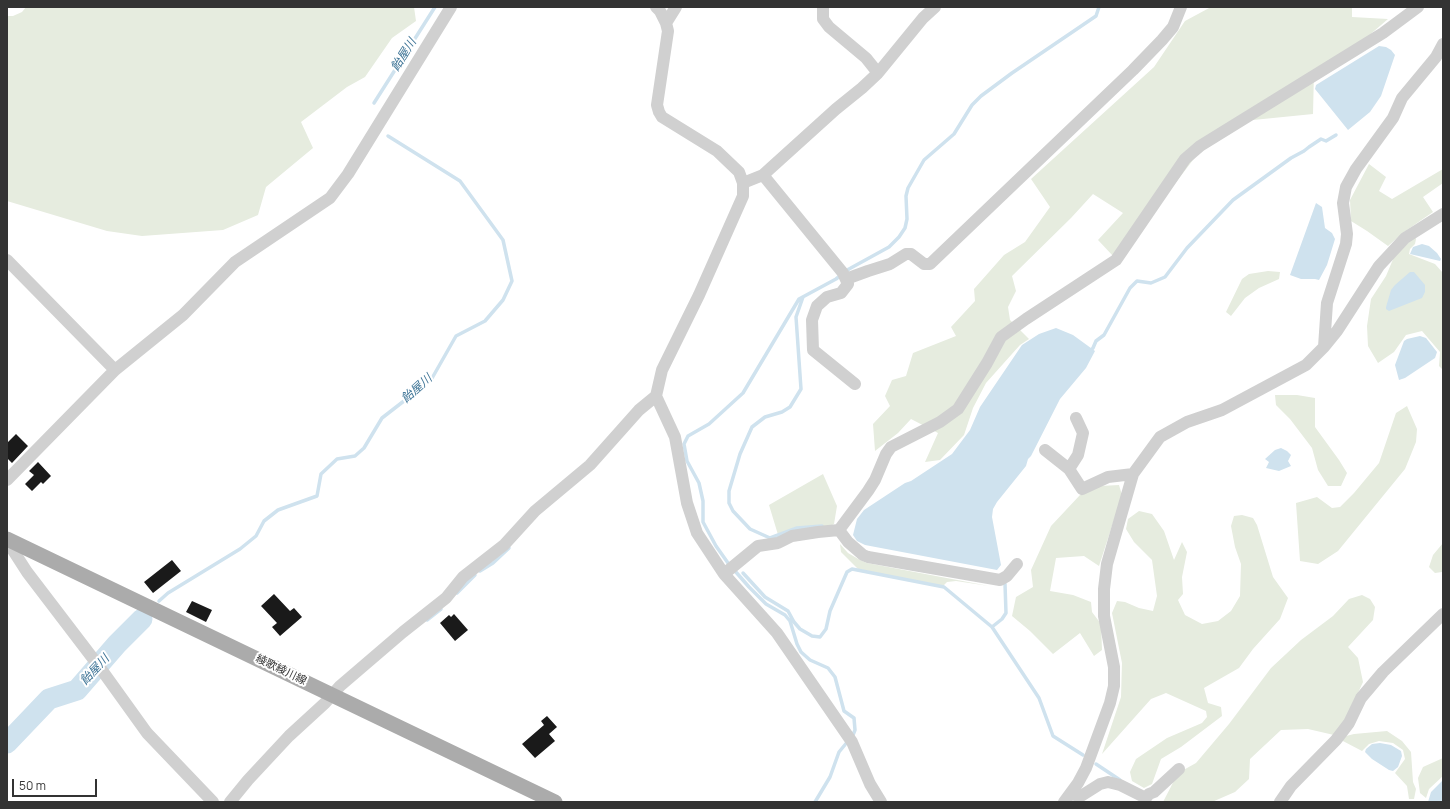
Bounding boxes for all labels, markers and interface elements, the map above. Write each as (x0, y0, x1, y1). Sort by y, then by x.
water label: 飴屋川 (388, 36, 420, 74)
water label: 飴屋川 (399, 372, 435, 406)
water label: 飴屋川 (77, 652, 113, 688)
street label: 綾歌綾川線 (253, 652, 309, 688)
scale bar (14, 771, 99, 797)
text: 50 m (19, 777, 46, 794)

